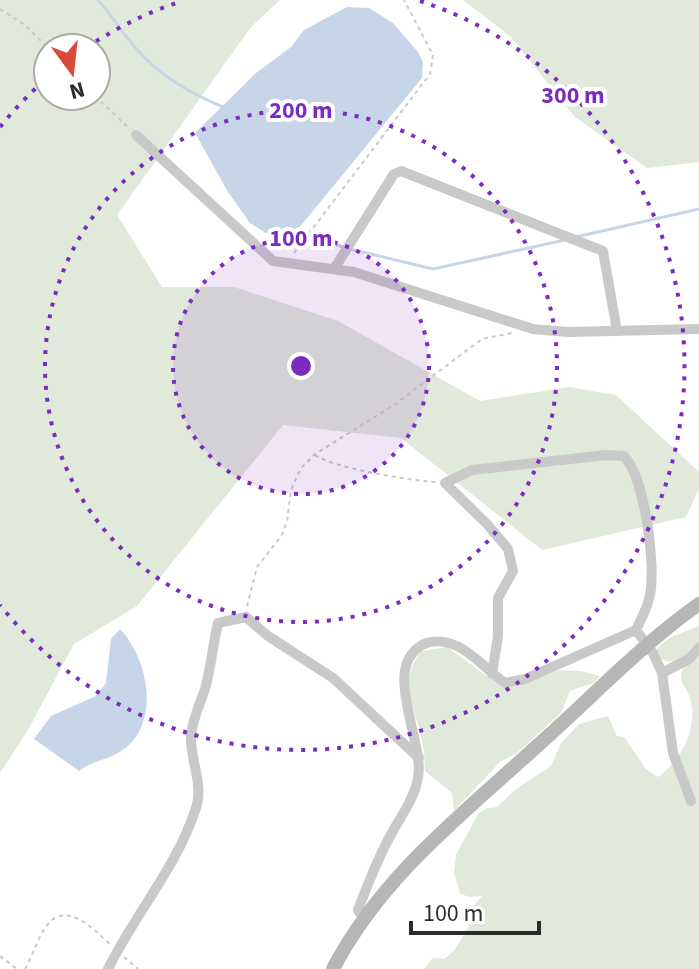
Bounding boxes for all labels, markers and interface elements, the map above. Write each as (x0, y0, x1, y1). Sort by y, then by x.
north arrow (32, 32, 112, 112)
text: N (66, 73, 88, 108)
text: 300 m (541, 78, 605, 113)
text: 200 m (269, 93, 333, 128)
text: 100 m (269, 221, 333, 256)
centre of rings (287, 352, 315, 380)
scale bar (411, 885, 539, 935)
text: 100 m (423, 896, 483, 931)

